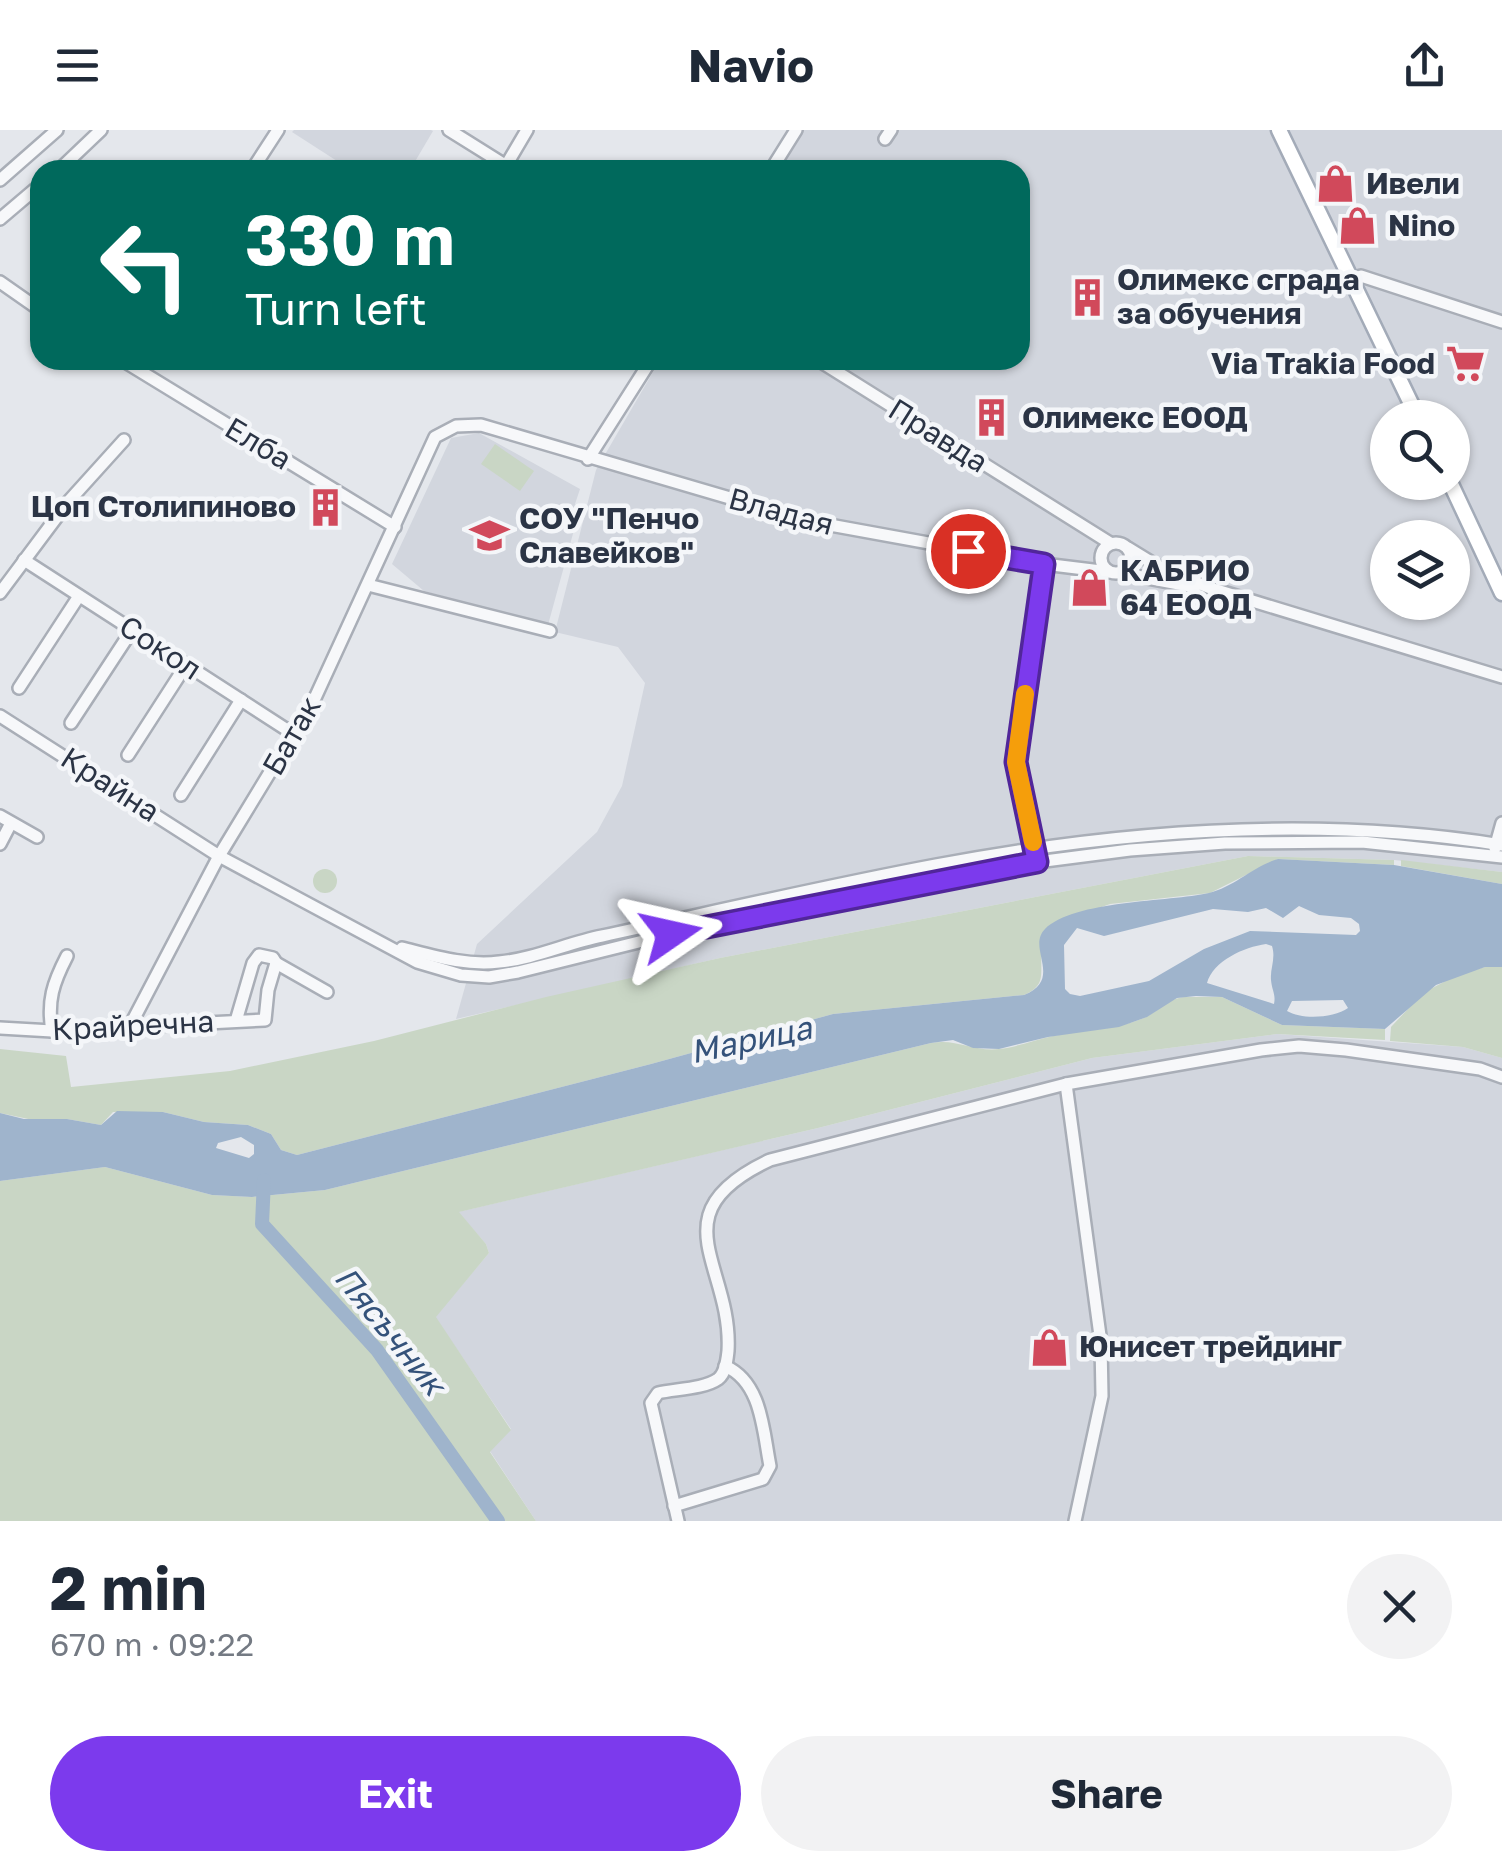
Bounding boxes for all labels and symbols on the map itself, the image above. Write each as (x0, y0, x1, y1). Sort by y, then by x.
shop icon: Ивели (1315, 163, 1357, 205)
place label: Ивели (1366, 165, 1460, 201)
shop icon: Nino (1337, 205, 1379, 247)
place label: Nino (1388, 207, 1455, 243)
place label: Олимекс сграда за обучения (1117, 261, 1360, 331)
building icon: Олимекс сграда за обучения (1066, 276, 1108, 318)
supermarket icon: Via Trakia Food (1444, 343, 1486, 385)
place label: Via Trakia Food (1211, 345, 1435, 381)
street label: Правда (882, 391, 995, 480)
building icon: Олимекс ЕООД (971, 397, 1013, 439)
place label: Олимекс ЕООД (1022, 399, 1248, 435)
street label: Елба (219, 409, 298, 477)
street label: Владая (725, 480, 838, 542)
building icon: Цоп Столипиново (305, 486, 347, 528)
place label: Цоп Столипиново (31, 488, 296, 524)
place label: СОУ "Пенчо Славейков" (519, 500, 699, 570)
pin (926, 509, 1011, 594)
school or university icon: СОУ "Пенчо Славейков" (468, 515, 510, 557)
place label: КАБРИО 64 ЕООД (1120, 552, 1252, 622)
shop icon: КАБРИО 64 ЕООД (1069, 567, 1111, 609)
street label: Сокол (113, 607, 208, 687)
street label: Батак (254, 690, 328, 781)
street label: Крайна (55, 739, 166, 829)
position arrow (619, 882, 723, 986)
street label: Крайречна (51, 1003, 215, 1047)
water label: Марица (687, 1007, 817, 1070)
water label: Пясъчник (328, 1259, 456, 1405)
shop icon: Юнисет трейдинг (1028, 1326, 1070, 1368)
place label: Юнисет трейдинг (1079, 1328, 1342, 1364)

